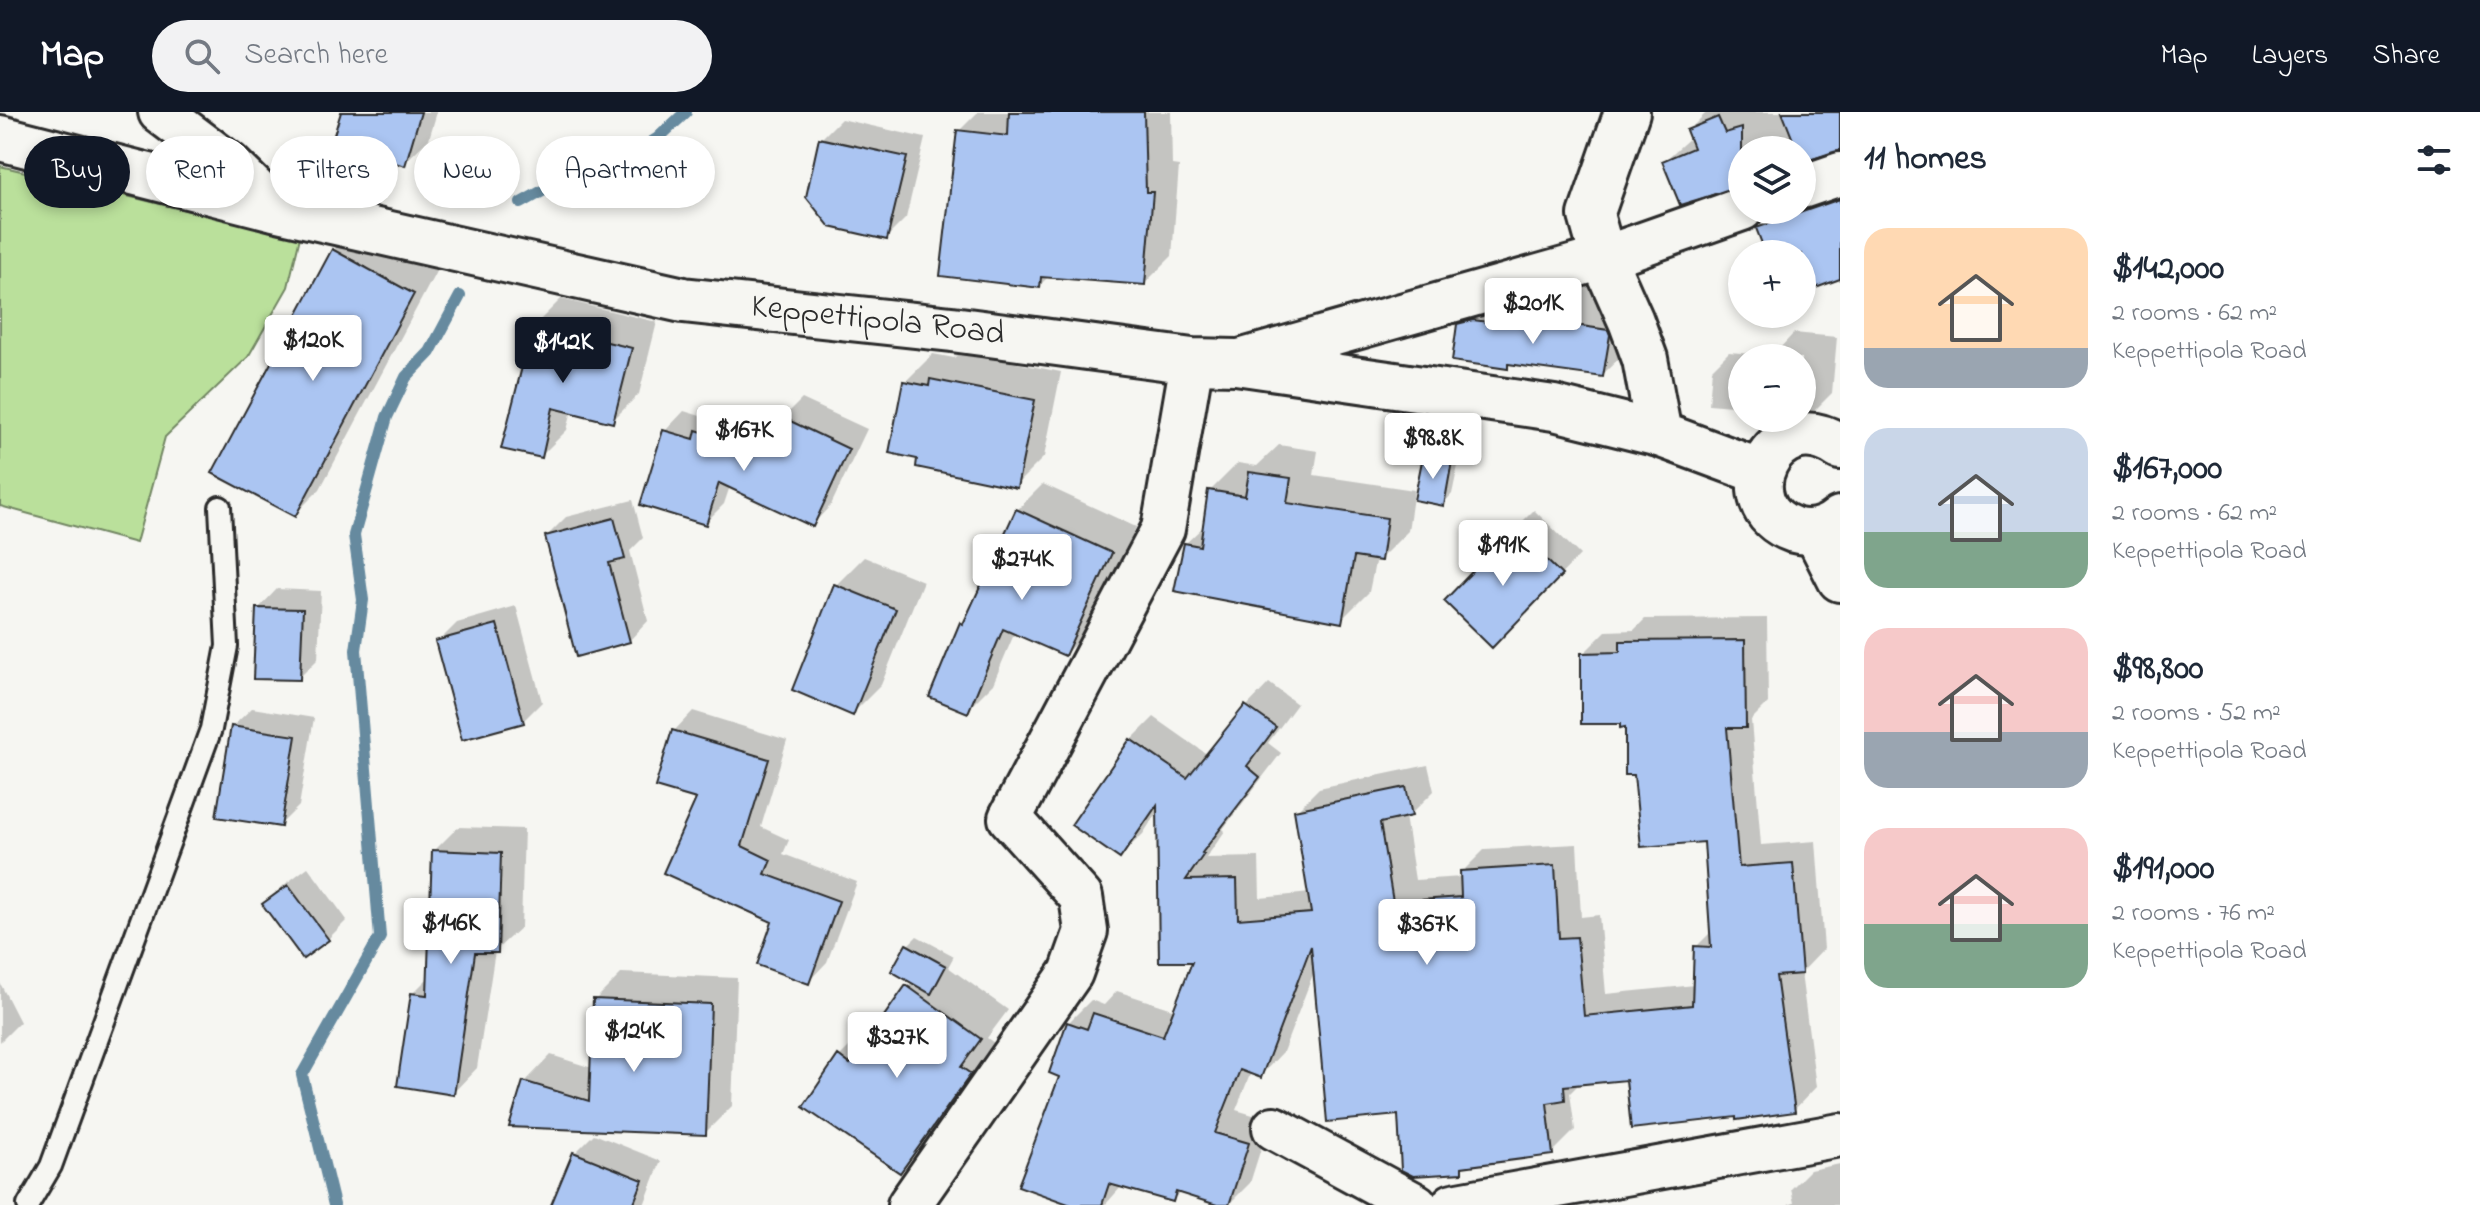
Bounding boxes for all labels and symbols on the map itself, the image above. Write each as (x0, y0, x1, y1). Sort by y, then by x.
pin: $201K (1477, 278, 1589, 346)
street label: Keppettipola Road (749, 282, 1008, 361)
pin: $120K (257, 315, 369, 383)
pin: $142K (507, 317, 619, 385)
pin: $167K (688, 405, 800, 473)
pin: $98.8K (1368, 413, 1498, 481)
pin: $191K (1447, 520, 1559, 588)
pin: $274K (966, 534, 1078, 602)
pin: $146K (395, 898, 507, 966)
pin: $367K (1371, 899, 1483, 967)
pin: $124K (578, 1006, 690, 1074)
pin: $327K (841, 1012, 953, 1080)

